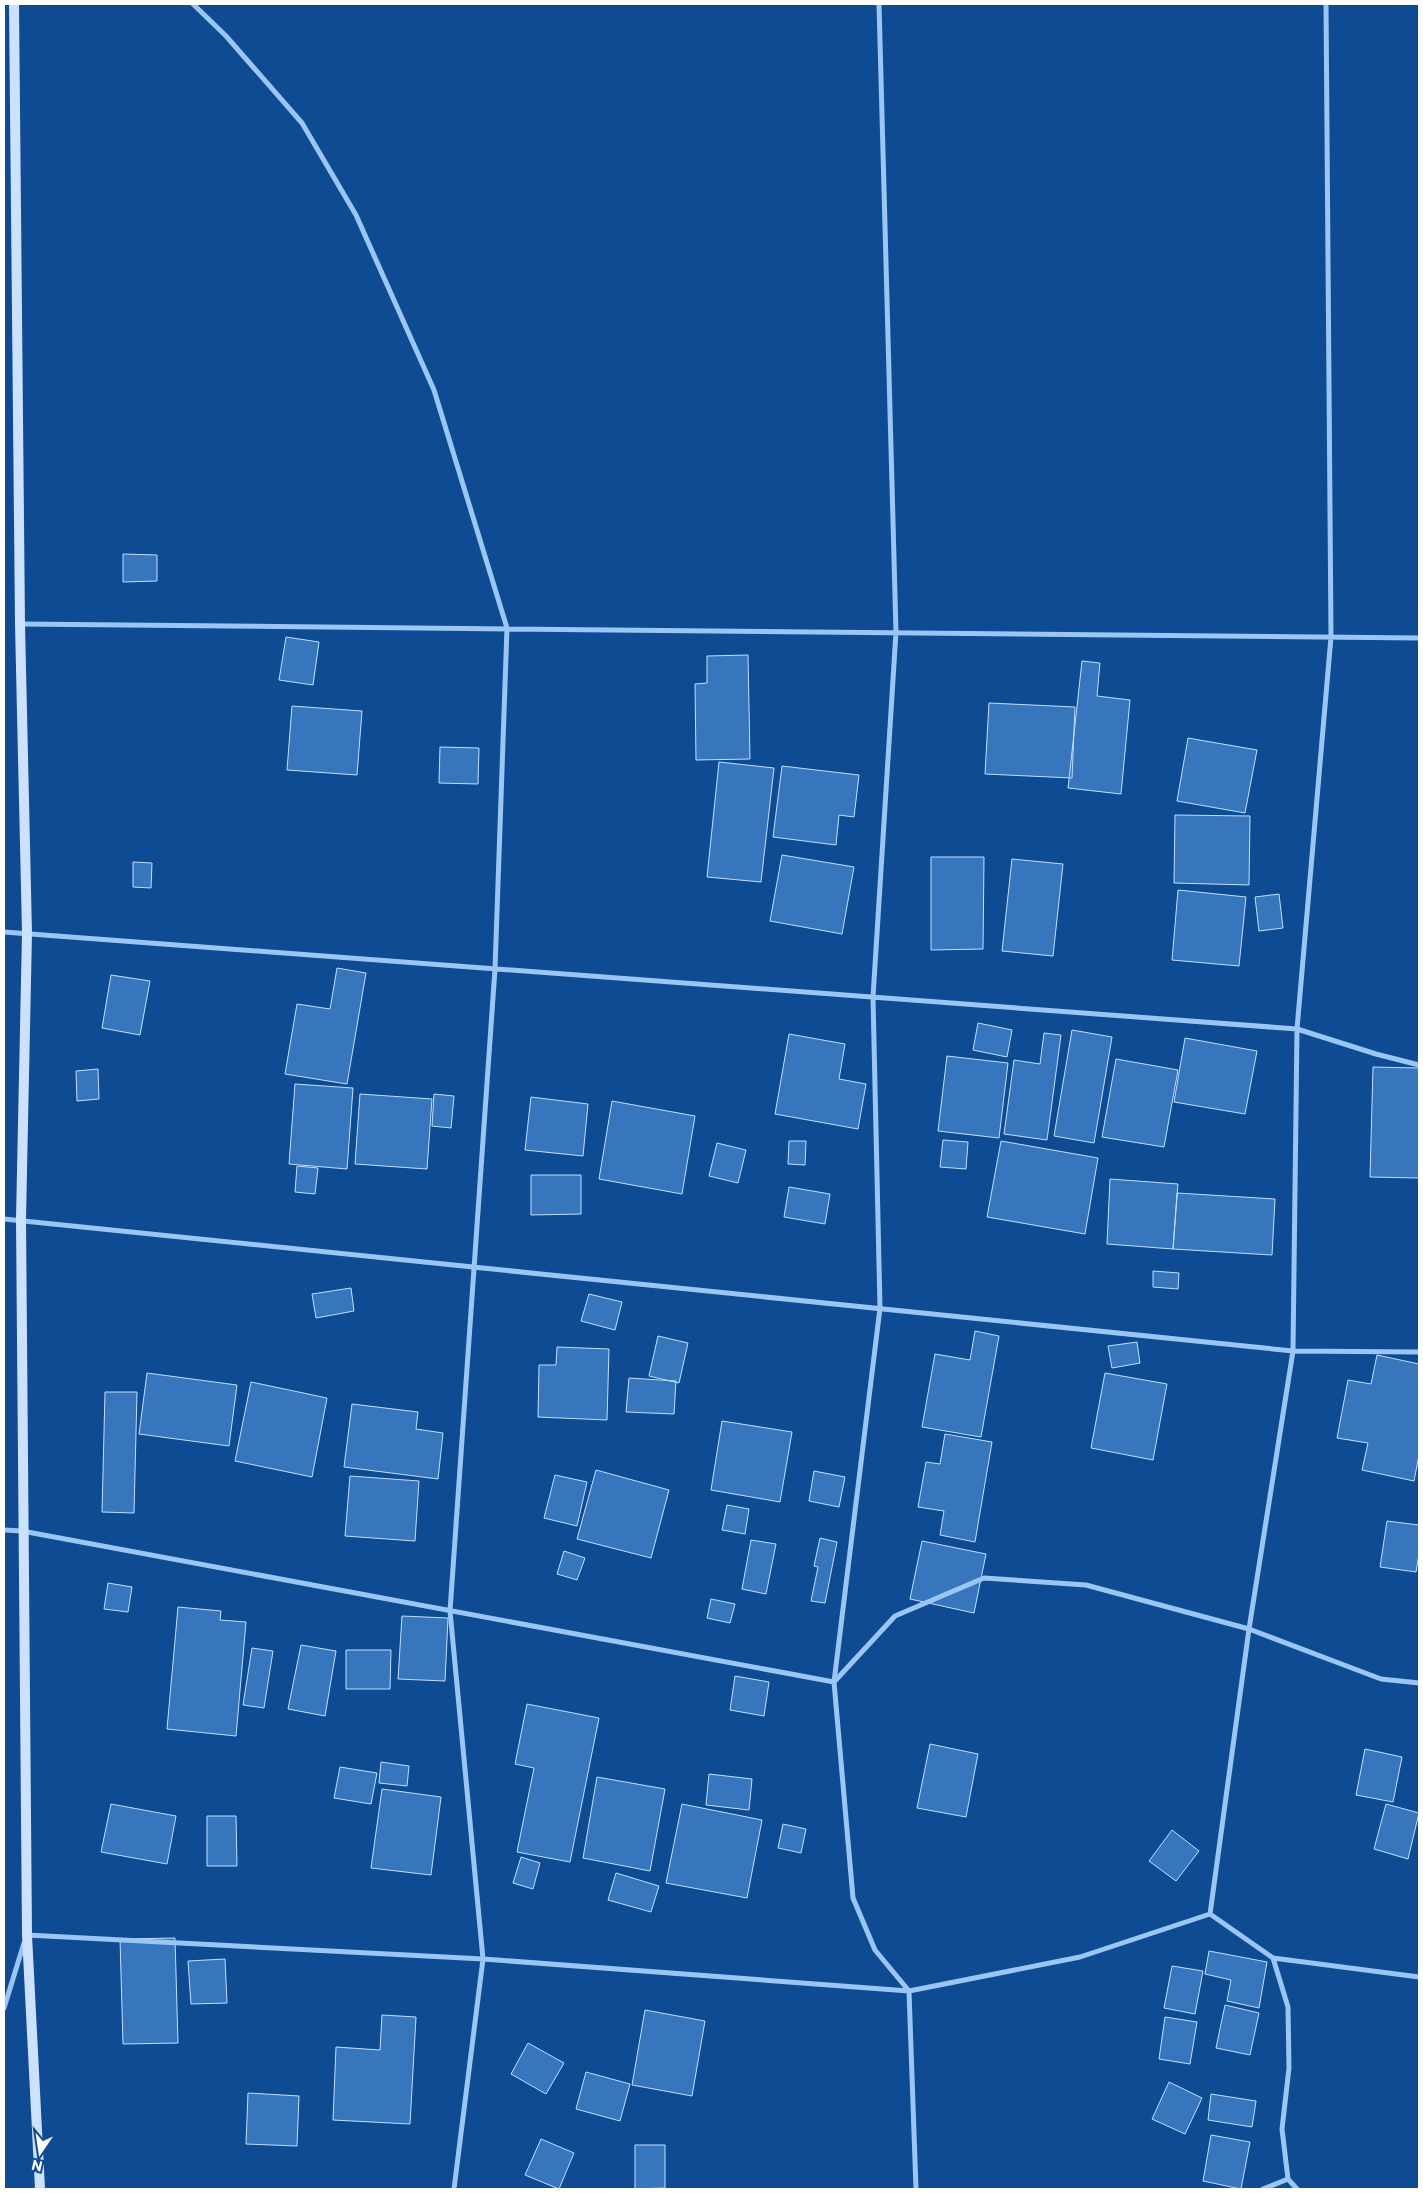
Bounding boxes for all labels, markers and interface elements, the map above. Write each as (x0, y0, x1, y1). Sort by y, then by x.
north arrow (15, 2128, 65, 2178)
text: N (30, 2157, 44, 2176)

